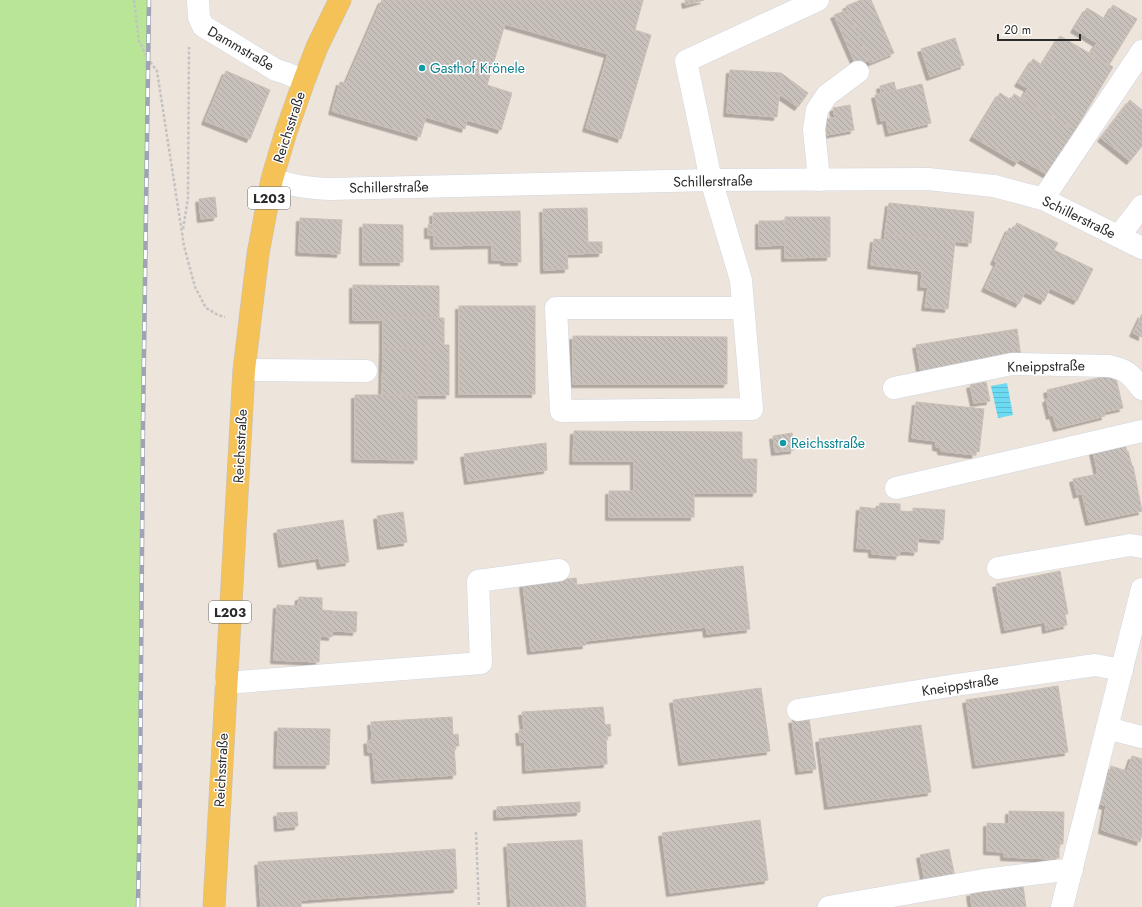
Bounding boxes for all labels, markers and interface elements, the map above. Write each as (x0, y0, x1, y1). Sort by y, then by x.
scale bar (998, 16, 1080, 42)
street label: Dammstraße (204, 21, 278, 75)
text: 20 m (1004, 21, 1031, 39)
place label: Gasthof Krönele (430, 58, 525, 78)
marker: Gasthof Krönele (417, 63, 427, 73)
street label: Reichsstraße (268, 89, 310, 165)
street label: Schillerstraße (673, 170, 753, 192)
street label: Schillerstraße (349, 176, 429, 198)
road number: L203 (248, 187, 290, 209)
street label: Schillerstraße (1039, 191, 1119, 243)
street label: Kneippstraße (1007, 355, 1085, 377)
street label: Reichsstraße (228, 409, 252, 483)
place label: Reichsstraße (791, 433, 865, 453)
marker: Reichsstraße (778, 438, 788, 448)
road number: L203 (209, 601, 251, 623)
street label: Kneippstraße (920, 669, 1000, 701)
street label: Reichsstraße (209, 733, 233, 807)

